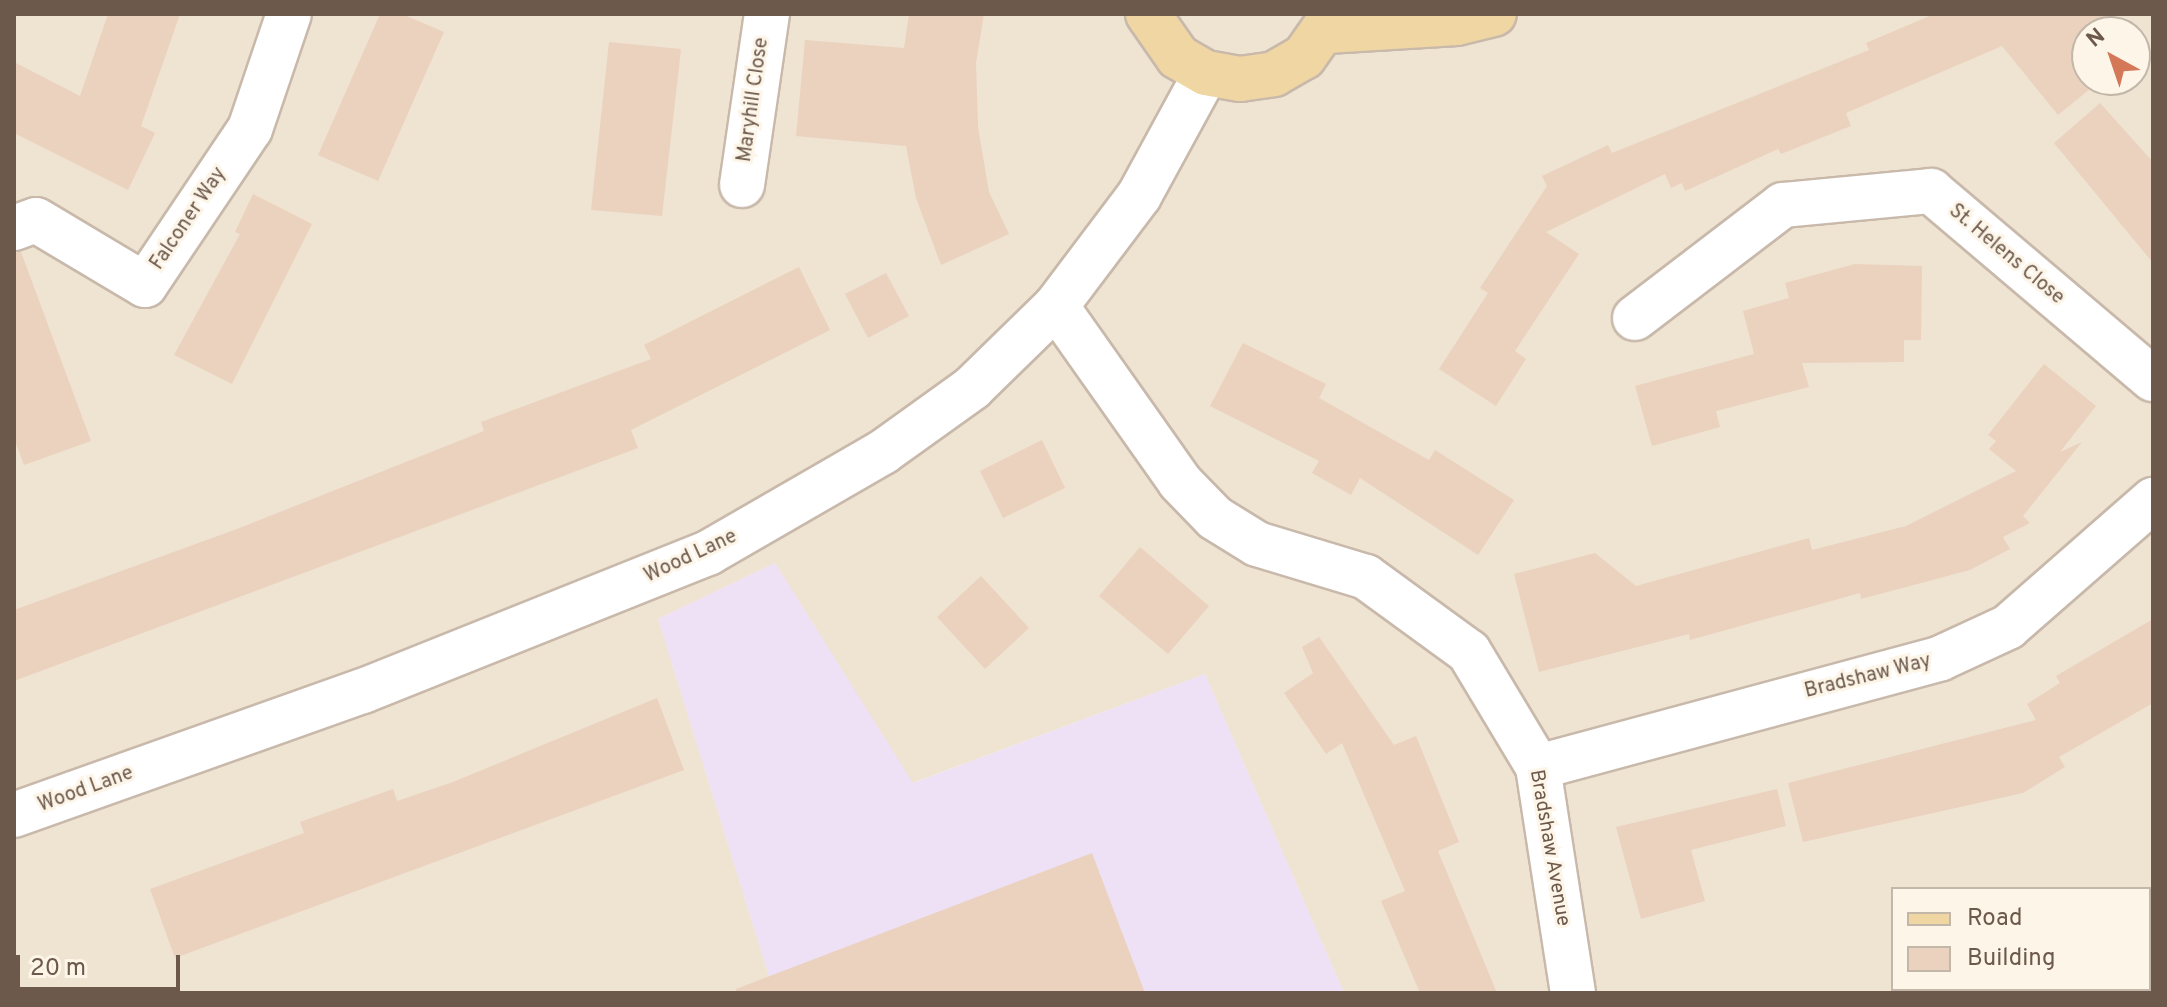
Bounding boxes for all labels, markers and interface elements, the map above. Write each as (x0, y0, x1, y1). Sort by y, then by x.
north arrow (2071, 16, 2151, 96)
text: N (2082, 23, 2111, 54)
street label: Maryhill Close (733, 36, 775, 164)
street label: Falconer Way (146, 163, 232, 275)
street label: St. Helens Close (1943, 200, 2069, 310)
street label: Wood Lane (641, 525, 741, 589)
street label: Bradshaw Way (1802, 650, 1934, 704)
street label: Wood Lane (35, 762, 137, 818)
street label: Bradshaw Avenue (1523, 767, 1575, 929)
legend (1891, 887, 2151, 991)
text: Road (1967, 904, 2023, 934)
scale bar (20, 939, 184, 989)
text: Building (1967, 944, 2056, 974)
text: 20 m (30, 954, 86, 984)

